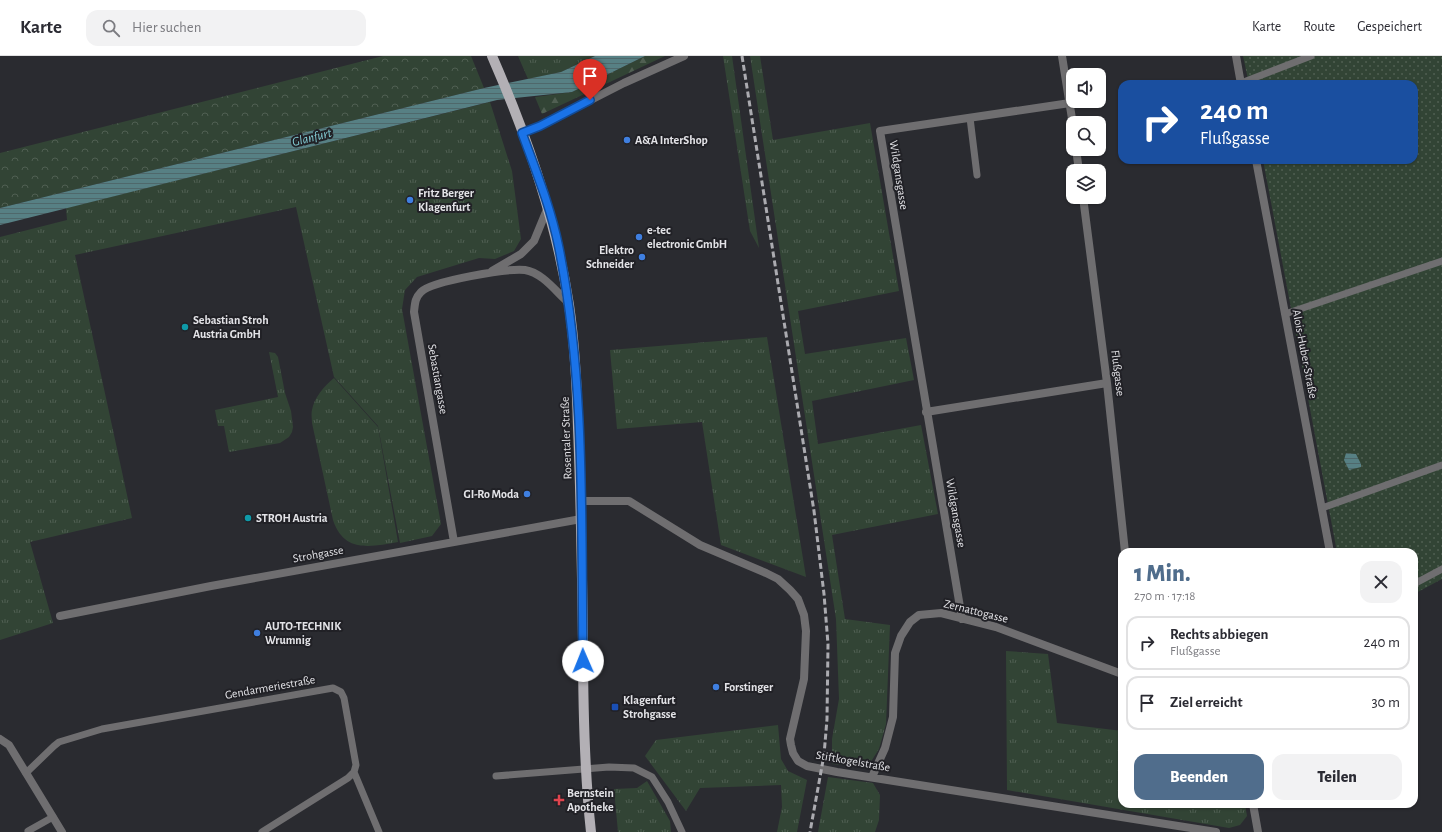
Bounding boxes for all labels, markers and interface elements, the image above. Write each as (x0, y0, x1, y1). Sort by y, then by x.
search box (86, 10, 366, 46)
icon: search (100, 17, 122, 39)
text: Karte (20, 18, 62, 37)
text: Hier suchen (132, 20, 201, 35)
text: Karte (1252, 20, 1281, 34)
text: Route (1303, 20, 1335, 34)
text: Gespeichert (1357, 20, 1422, 34)
pin (573, 59, 607, 100)
icon: arrive (579, 65, 601, 87)
map controls (1066, 68, 1106, 204)
button: sound (1066, 68, 1106, 108)
icon: right (1134, 96, 1186, 148)
text: 240 m (1200, 97, 1269, 125)
button: search (1066, 116, 1106, 156)
water label: Glanfurt (291, 127, 334, 149)
text: Flußgasse (1200, 130, 1270, 148)
place label: A&A InterShop (635, 134, 708, 146)
marker: A&A InterShop (622, 135, 632, 145)
street label: Wildgansgasse (888, 139, 910, 211)
button: layers (1066, 164, 1106, 204)
place label: Fritz Berger Klagenfurt (418, 187, 475, 213)
marker: Fritz Berger Klagenfurt (405, 195, 415, 205)
place label: e-tec electronic GmbH (647, 224, 727, 250)
marker: e-tec electronic GmbH (634, 232, 644, 242)
place label: Elektro Schneider (586, 244, 635, 270)
marker: Elektro Schneider (637, 252, 647, 262)
street label: Alois-Huber-Straße (1290, 308, 1320, 400)
place label: Sebastian Stroh Austria GmbH (193, 314, 269, 340)
marker: Sebastian Stroh Austria GmbH (180, 322, 190, 332)
street label: Sebastiangasse (426, 343, 450, 415)
street label: Flußgasse (1109, 349, 1127, 397)
street label: Rosentaler Straße (559, 396, 573, 480)
street label: Wildgansgasse (944, 477, 968, 549)
place label: GI-Ro Moda (464, 488, 519, 500)
marker: GI-Ro Moda (522, 489, 532, 499)
place label: STROH Austria (256, 512, 328, 524)
marker: STROH Austria (243, 513, 253, 523)
street label: Strohgasse (292, 544, 344, 564)
button: close (1360, 561, 1402, 603)
text: 1 Min. (1134, 562, 1190, 586)
text: 270 m · 17:18 (1134, 590, 1196, 603)
street label: Zernattogasse (942, 597, 1010, 625)
place label: AUTO-TECHNIK Wrumnig (265, 620, 342, 646)
text: Rechts abbiegen (1170, 627, 1268, 642)
marker: AUTO-TECHNIK Wrumnig (252, 628, 262, 638)
icon: right (1136, 632, 1158, 654)
text: 240 m (1364, 635, 1400, 650)
position arrow (562, 640, 604, 682)
text: Flußgasse (1170, 645, 1220, 658)
street label: Gendarmeriestraße (224, 673, 316, 701)
place label: Forstinger (724, 681, 774, 693)
marker: Forstinger (711, 682, 721, 692)
icon: arrive (1136, 692, 1158, 714)
place label: Klagenfurt Strohgasse (623, 694, 676, 720)
text: Ziel erreicht (1170, 695, 1243, 710)
text: 30 m (1371, 695, 1400, 710)
marker: Klagenfurt Strohgasse (610, 702, 620, 712)
street label: Stiftkogelstraße (815, 749, 891, 773)
button: Beenden (1134, 754, 1264, 800)
button: Teilen (1272, 754, 1402, 800)
place label: Bernstein Apotheke (567, 787, 614, 813)
marker: Bernstein Apotheke (554, 795, 564, 805)

